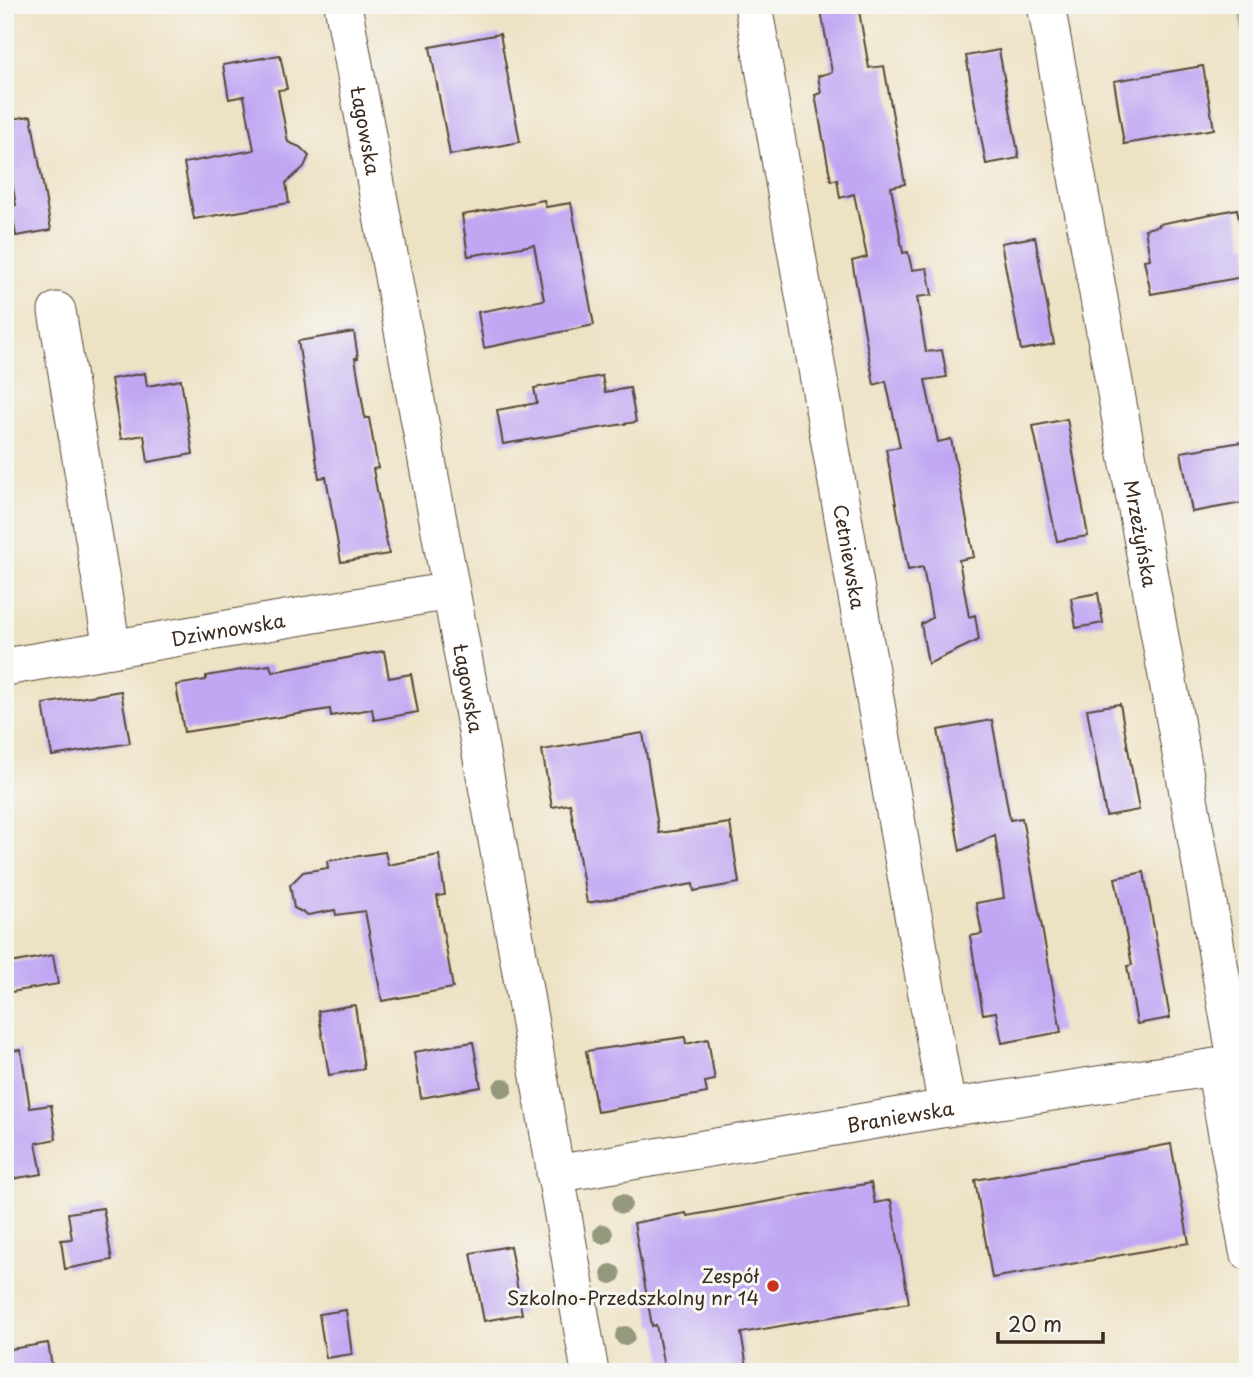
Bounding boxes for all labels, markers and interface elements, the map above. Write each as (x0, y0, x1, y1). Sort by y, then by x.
street label: Łagowska (344, 84, 388, 178)
street label: Mrzeżyńska (1118, 478, 1165, 589)
street label: Cetniewska (827, 502, 873, 611)
street label: Dziwnowska (169, 605, 287, 652)
street label: Łagowska (447, 641, 491, 735)
street label: Braniewska (845, 1093, 956, 1139)
place label: Zespół Szkolno-Przedszkolny nr 14 (507, 1261, 759, 1311)
marker: Zespół Szkolno-Przedszkolny nr 14 (765, 1278, 781, 1294)
scale bar (998, 1300, 1102, 1344)
text: 20 m (1008, 1307, 1062, 1339)

